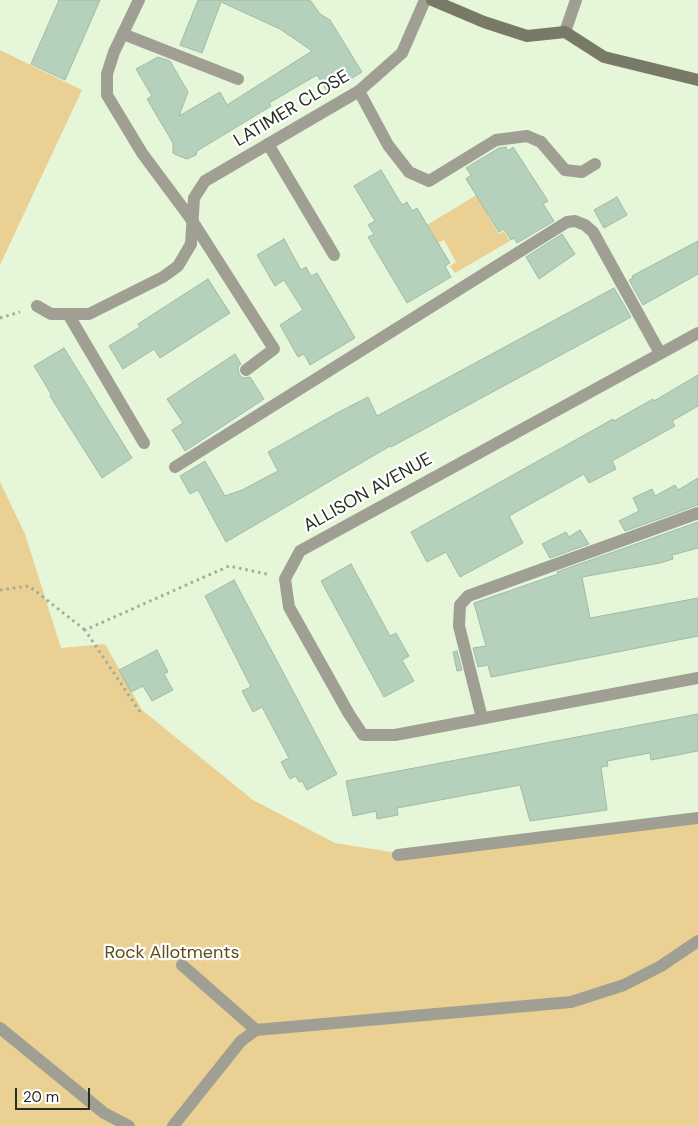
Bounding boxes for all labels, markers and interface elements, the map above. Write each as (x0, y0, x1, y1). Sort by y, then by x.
street label: LATIMER CLOSE (230, 66, 354, 152)
street label: ALLISON AVENUE (300, 449, 436, 537)
park label: Rock Allotments (104, 942, 240, 964)
scale bar (18, 1078, 92, 1110)
text: 20 m (23, 1087, 59, 1107)

